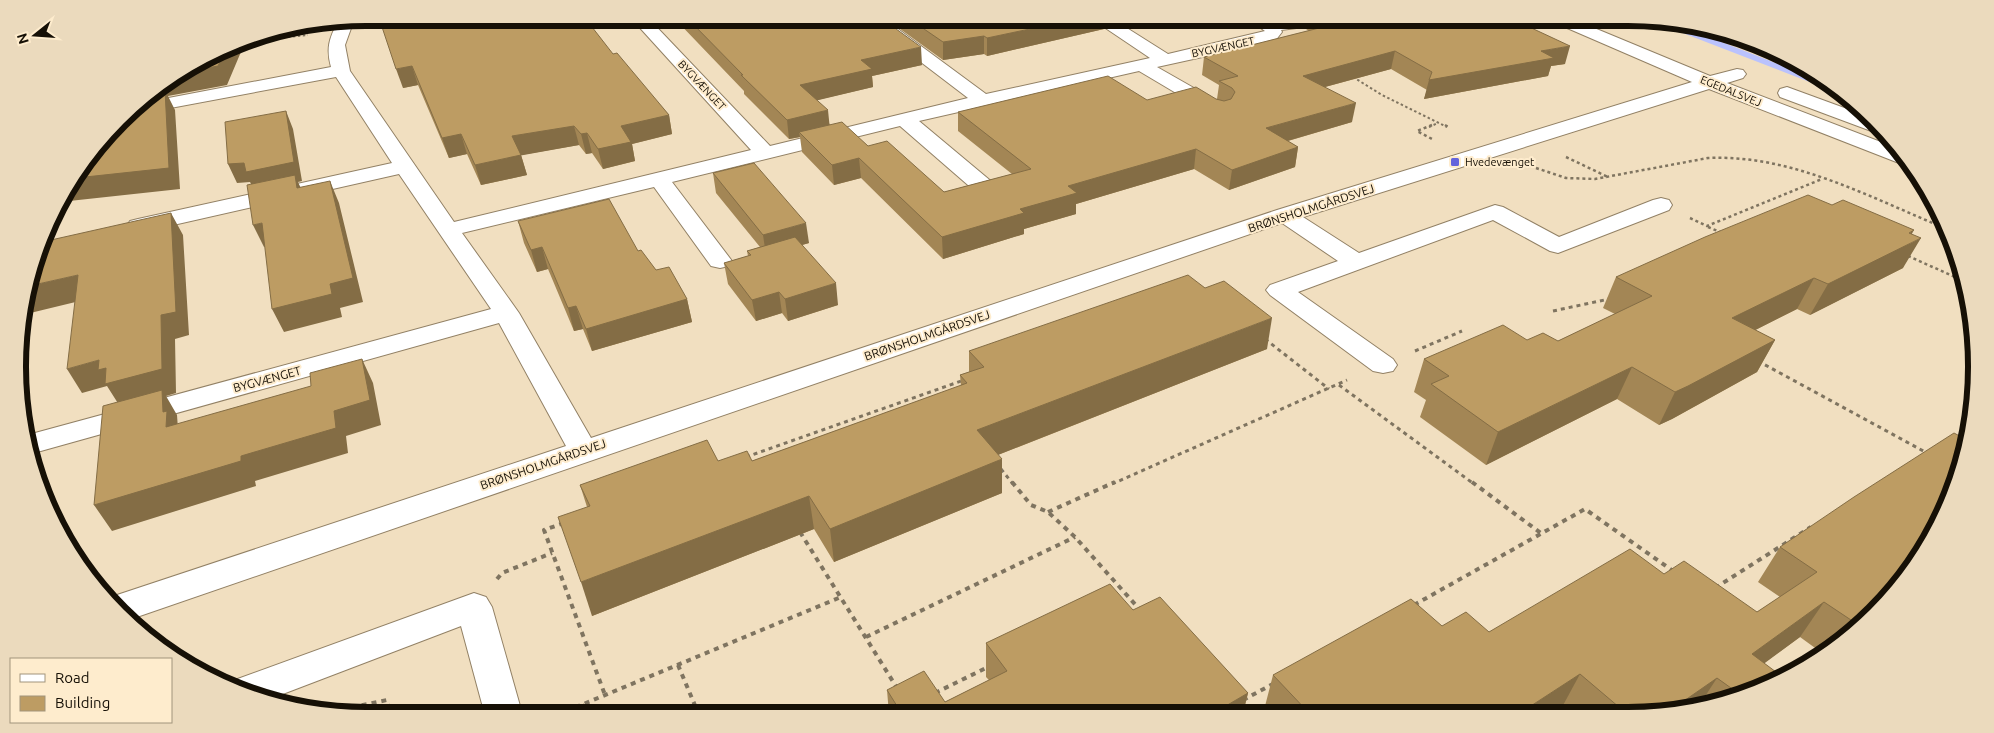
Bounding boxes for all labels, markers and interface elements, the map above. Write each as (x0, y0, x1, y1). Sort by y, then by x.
north arrow (10, 10, 60, 60)
text: N (13, 31, 32, 46)
street label: BYGVÆNGET (1191, 34, 1255, 60)
street label: BYGVÆNGET (676, 58, 728, 112)
street label: EGEDALSVEJ (1699, 73, 1763, 109)
marker: Hvedevænget (1449, 156, 1461, 168)
place label: Hvedevænget (1465, 156, 1535, 168)
street label: BRØNSHOLMGÅRDSVEJ (1246, 181, 1376, 235)
street label: BRØNSHOLMGÅRDSVEJ (863, 307, 991, 363)
street label: BYGVÆNGET (232, 364, 303, 394)
street label: BRØNSHOLMGÅRDSVEJ (479, 436, 607, 492)
legend (10, 658, 172, 723)
text: Road (55, 669, 90, 686)
text: Building (55, 694, 110, 711)

